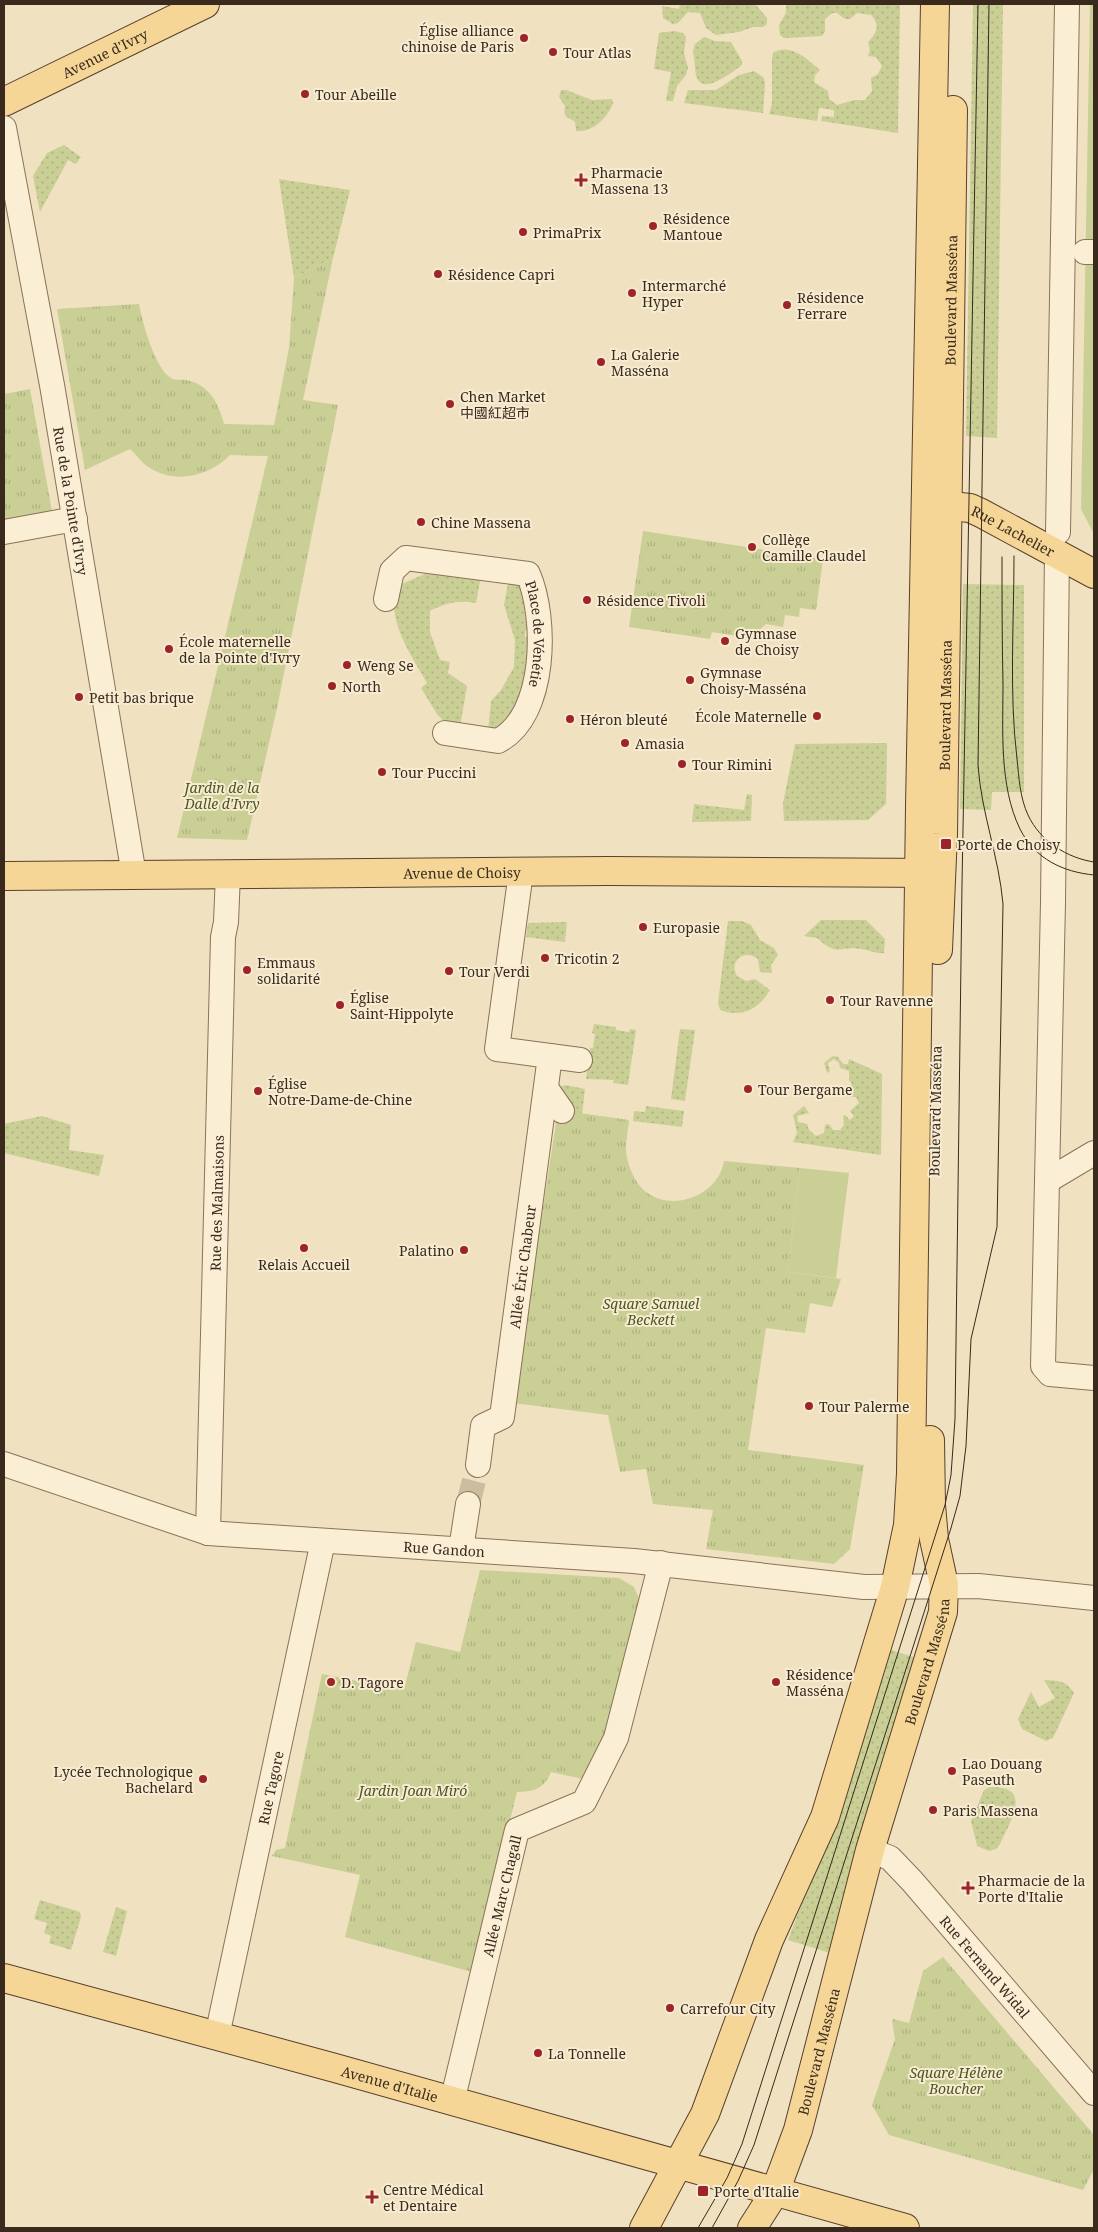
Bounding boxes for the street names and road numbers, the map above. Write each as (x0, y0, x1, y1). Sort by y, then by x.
street label: Avenue d'Ivry (59, 24, 151, 82)
street label: Boulevard Masséna (940, 234, 961, 366)
street label: Rue de la Pointe d'Ivry (50, 425, 93, 577)
street label: Rue Lachelier (969, 500, 1059, 561)
street label: Place de Vénétie (522, 578, 549, 690)
street label: Boulevard Masséna (934, 639, 955, 771)
street label: Avenue de Choisy (403, 862, 521, 882)
street label: Boulevard Masséna (924, 1045, 946, 1177)
street label: Rue des Malmaisons (205, 1135, 228, 1271)
street label: Allée Éric Chabeur (504, 1203, 540, 1330)
street label: Rue Gandon (403, 1536, 486, 1561)
street label: Boulevard Masséna (900, 1598, 953, 1727)
street label: Rue Tagore (253, 1749, 287, 1826)
street label: Allée Marc Chagall (478, 1832, 525, 1959)
street label: Rue Fernand Widal (936, 1911, 1035, 2022)
street label: Boulevard Masséna (793, 1986, 844, 2117)
street label: Avenue d'Italie (339, 2061, 440, 2106)

